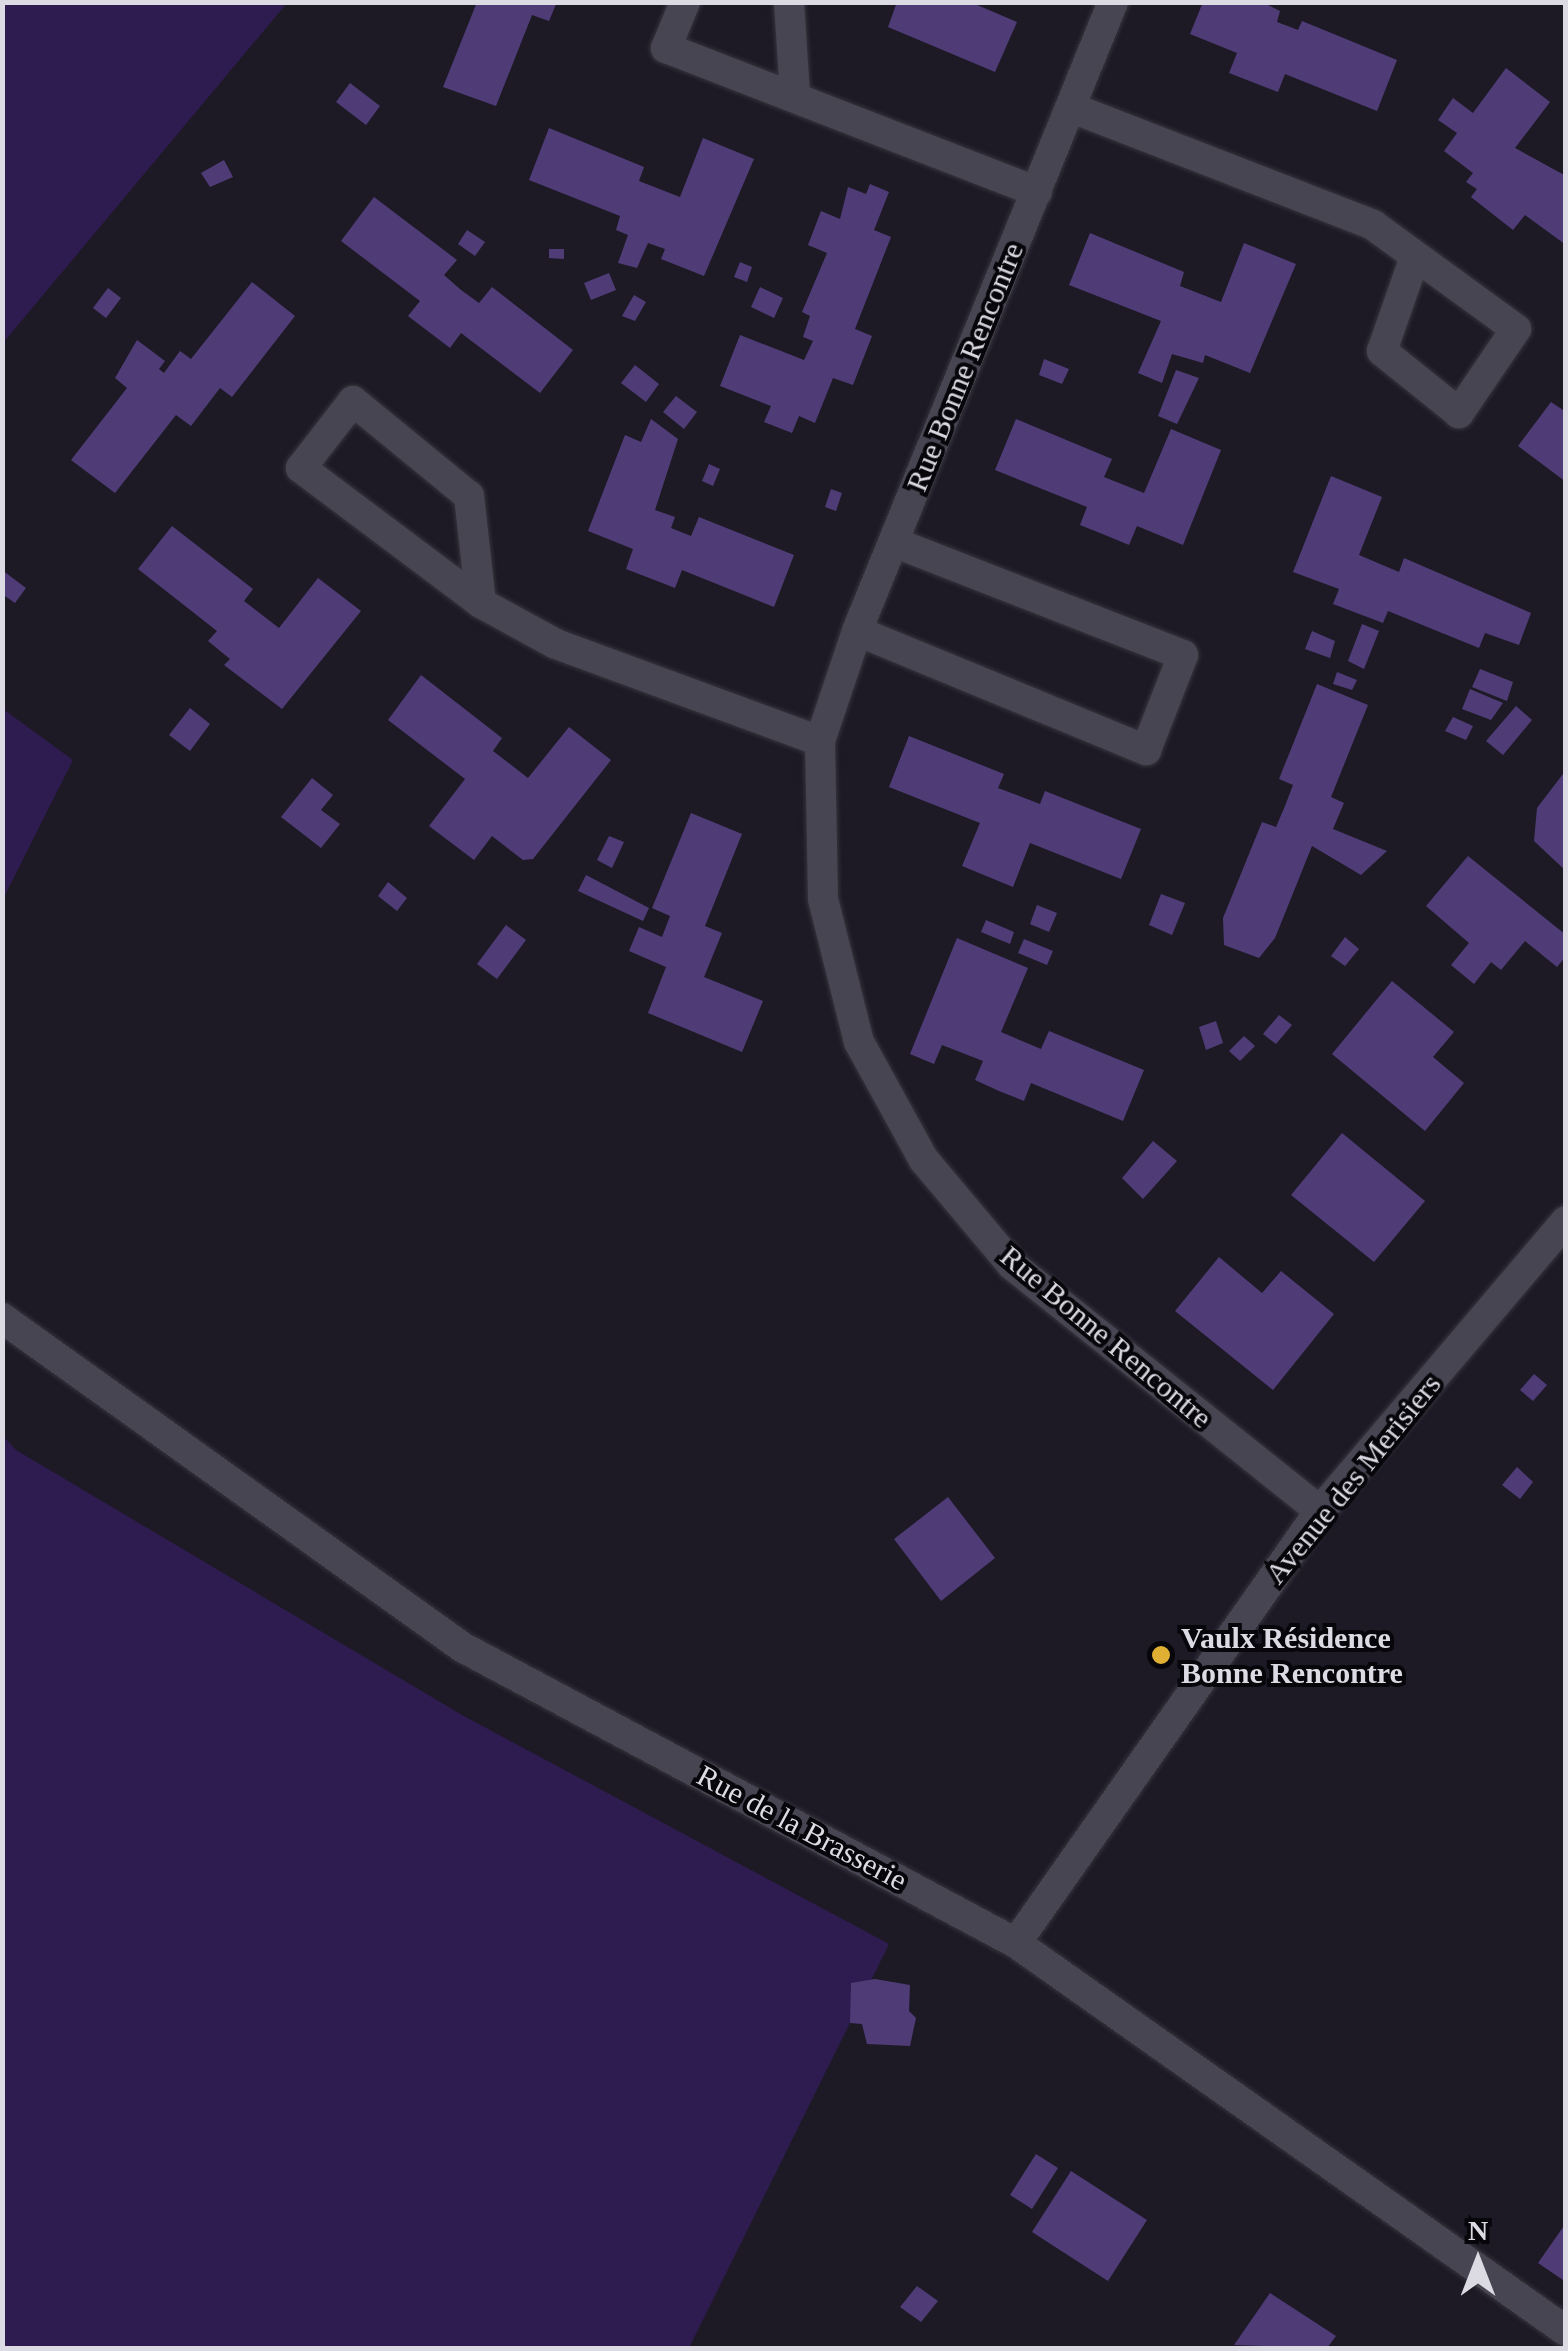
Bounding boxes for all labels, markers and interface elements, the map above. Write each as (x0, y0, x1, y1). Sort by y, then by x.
street label: Rue Bonne Rencontre (899, 237, 1031, 497)
street label: Rue Bonne Rencontre (993, 1238, 1219, 1436)
street label: Avenue des Merisiers (1257, 1367, 1449, 1591)
place label: Vaulx Résidence Bonne Rencontre (1181, 1620, 1403, 1690)
marker: Vaulx Résidence Bonne Rencontre (1150, 1644, 1172, 1666)
street label: Rue de la Brasserie (691, 1758, 913, 1898)
north arrow (1428, 2211, 1528, 2311)
text: N (1468, 2215, 1488, 2246)

